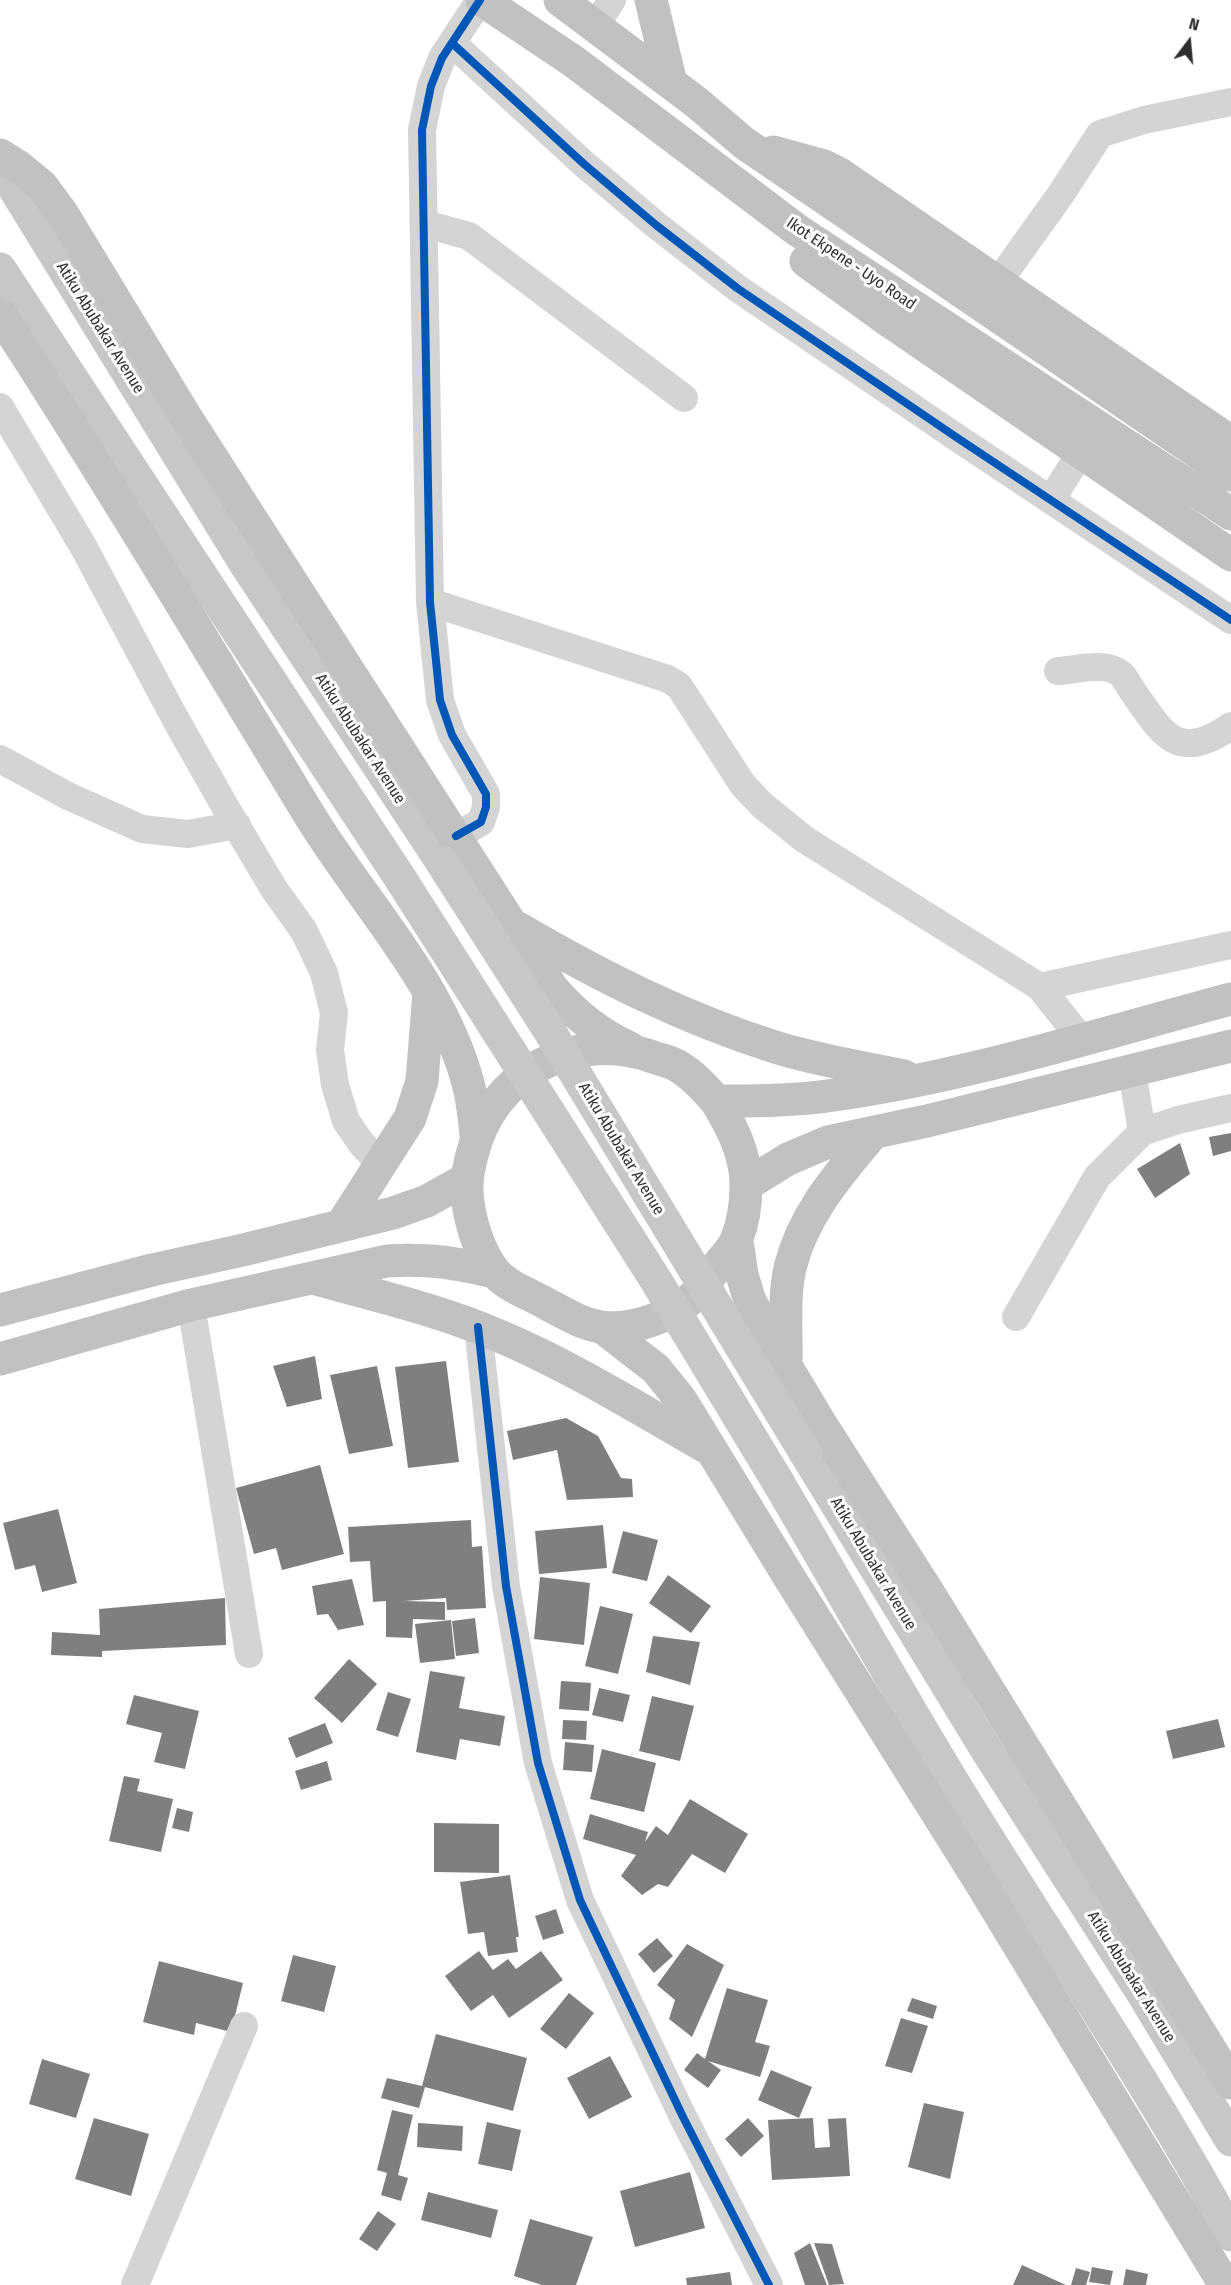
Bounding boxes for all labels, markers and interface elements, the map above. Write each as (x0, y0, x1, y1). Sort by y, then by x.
north arrow (1159, 12, 1219, 72)
text: N (1187, 14, 1201, 35)
street label: Ikot Ekpene - Uyo Road (783, 214, 919, 314)
street label: Atiku Abubakar Avenue (52, 259, 148, 397)
street label: Atiku Abubakar Avenue (311, 670, 409, 808)
street label: Atiku Abubakar Avenue (574, 1079, 668, 1219)
street label: Atiku Abubakar Avenue (826, 1494, 920, 1634)
street label: Atiku Abubakar Avenue (1083, 1908, 1179, 2046)

